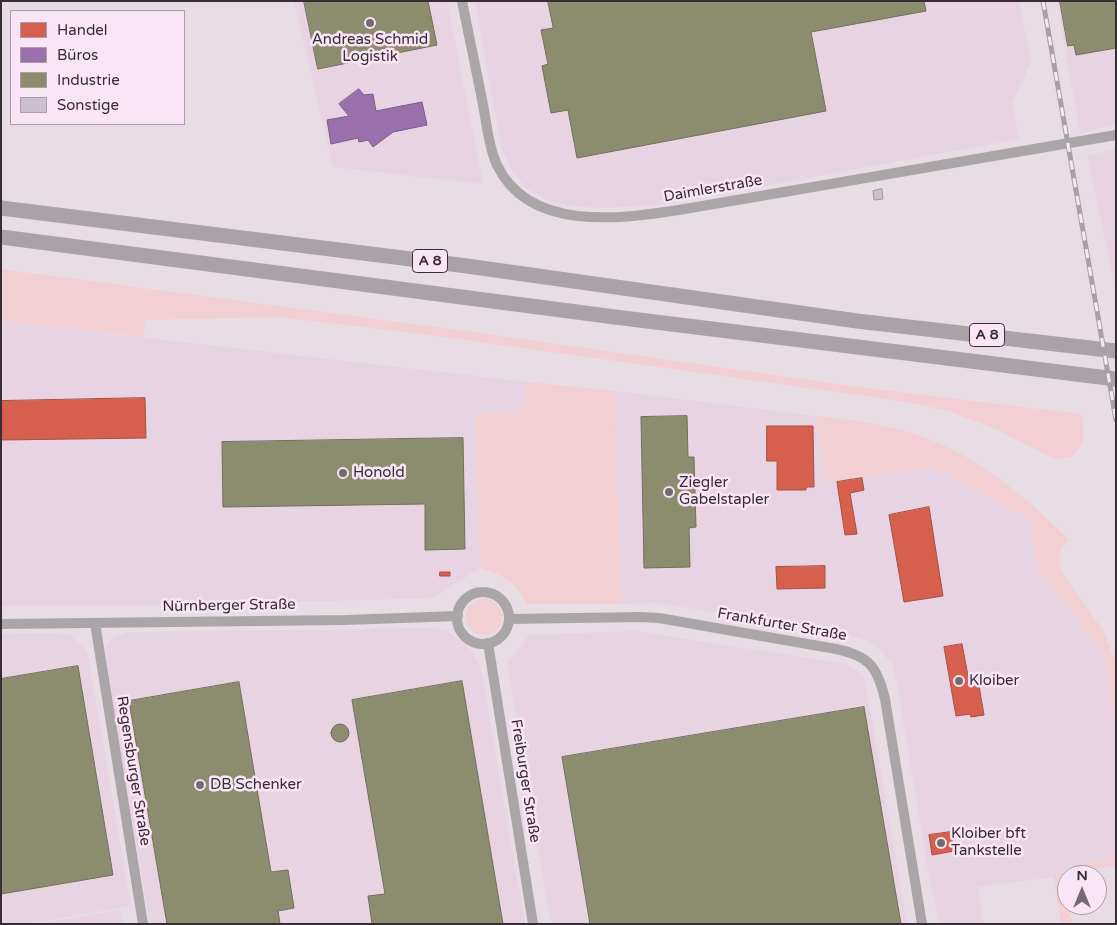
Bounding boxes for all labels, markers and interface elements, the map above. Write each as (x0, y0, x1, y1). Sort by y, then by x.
legend (10, 10, 185, 125)
marker: Andreas Schmid Logistik (364, 17, 376, 29)
text: Handel (57, 21, 108, 39)
place label: Andreas Schmid Logistik (312, 31, 428, 66)
text: Büros (57, 46, 98, 64)
text: Industrie (57, 71, 120, 89)
text: Sonstige (57, 96, 119, 114)
street label: Daimlerstraße (662, 171, 764, 207)
road number: A 8 (412, 250, 448, 272)
road number: A 8 (970, 324, 1004, 346)
place label: Honold (353, 464, 405, 482)
marker: Honold (337, 467, 349, 479)
place label: Ziegler Gabelstapler (679, 474, 769, 509)
marker: Ziegler Gabelstapler (663, 486, 675, 498)
street label: Nürnberger Straße (162, 596, 296, 616)
street label: Frankfurter Straße (716, 605, 848, 645)
place label: Kloiber (969, 672, 1019, 690)
marker: Kloiber (953, 675, 965, 687)
street label: Regensburger Straße (112, 695, 154, 847)
street label: Freiburger Straße (506, 718, 544, 844)
place label: DB Schenker (210, 776, 302, 794)
marker: DB Schenker (194, 779, 206, 791)
place label: Kloiber bft Tankstelle (951, 825, 1026, 860)
marker: Kloiber bft Tankstelle (935, 837, 947, 849)
north arrow (1057, 865, 1107, 915)
text: N (1076, 867, 1088, 884)

